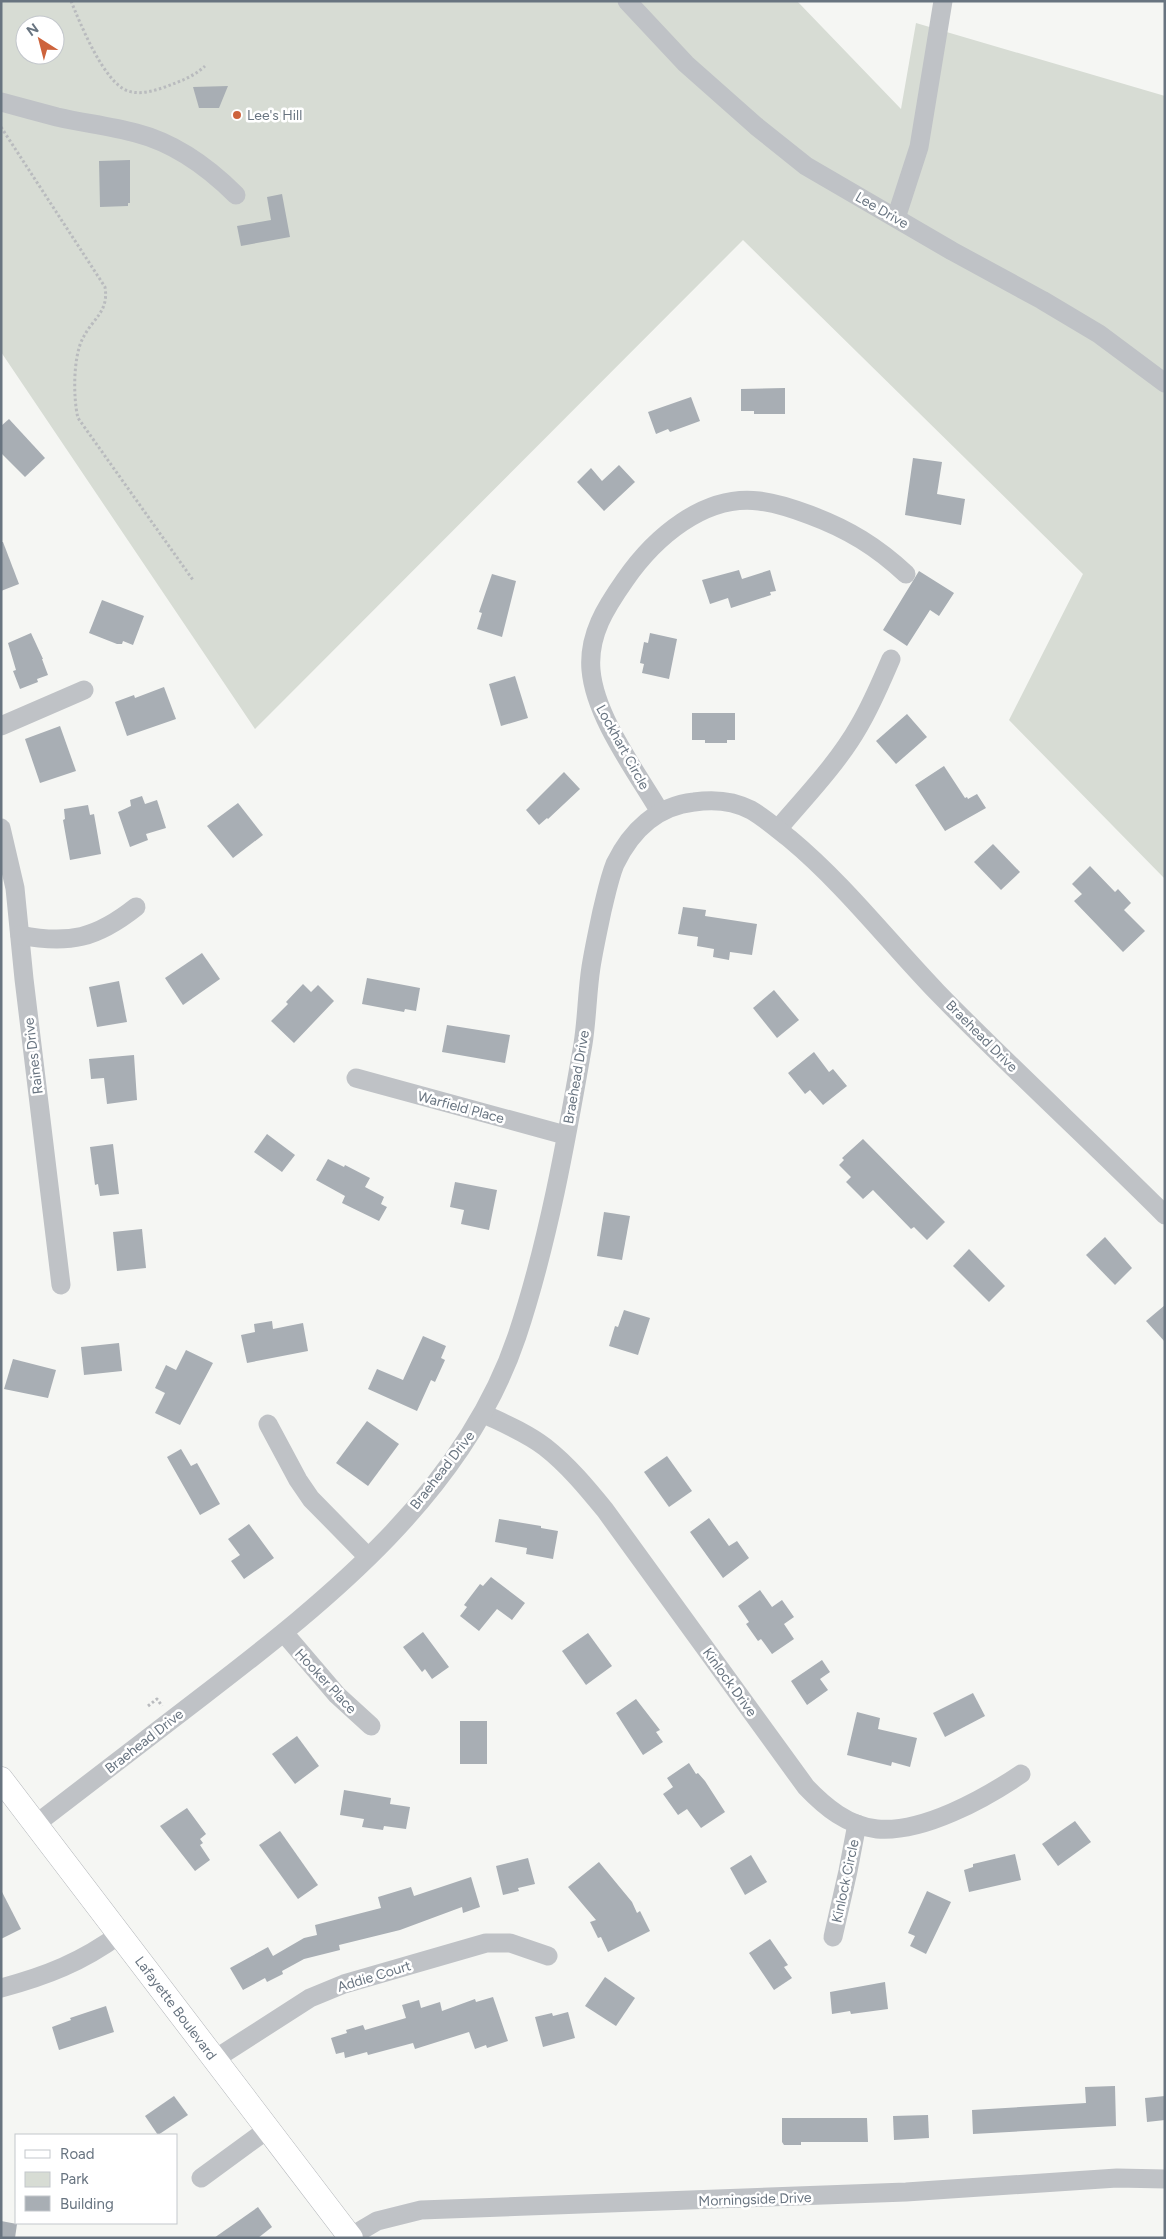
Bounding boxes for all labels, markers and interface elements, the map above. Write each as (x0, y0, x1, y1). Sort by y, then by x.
north arrow (15, 15, 65, 65)
text: N (23, 20, 42, 40)
place label: Lee's Hill (247, 107, 302, 124)
marker: Lee's Hill (231, 109, 243, 121)
street label: Lee Drive (852, 188, 912, 233)
street label: Lockhart Circle (592, 702, 653, 793)
street label: Braehead Drive (942, 997, 1021, 1076)
street label: Raines Drive (20, 1016, 47, 1095)
street label: Braehead Drive (560, 1029, 593, 1125)
street label: Warfield Place (416, 1088, 506, 1127)
street label: Braehead Drive (407, 1427, 478, 1513)
street label: Hooker Place (291, 1645, 360, 1718)
street label: Kinlock Drive (699, 1645, 760, 1720)
street label: Braehead Drive (102, 1705, 187, 1777)
street label: Kinlock Circle (828, 1837, 863, 1924)
street label: Lafayette Boulevard (131, 1953, 220, 2063)
street label: Addie Court (335, 1957, 413, 1996)
legend (15, 2134, 178, 2224)
text: Road (60, 2145, 95, 2163)
text: Park (60, 2170, 89, 2188)
street label: Morningside Drive (698, 2189, 812, 2210)
text: Building (60, 2195, 114, 2213)

